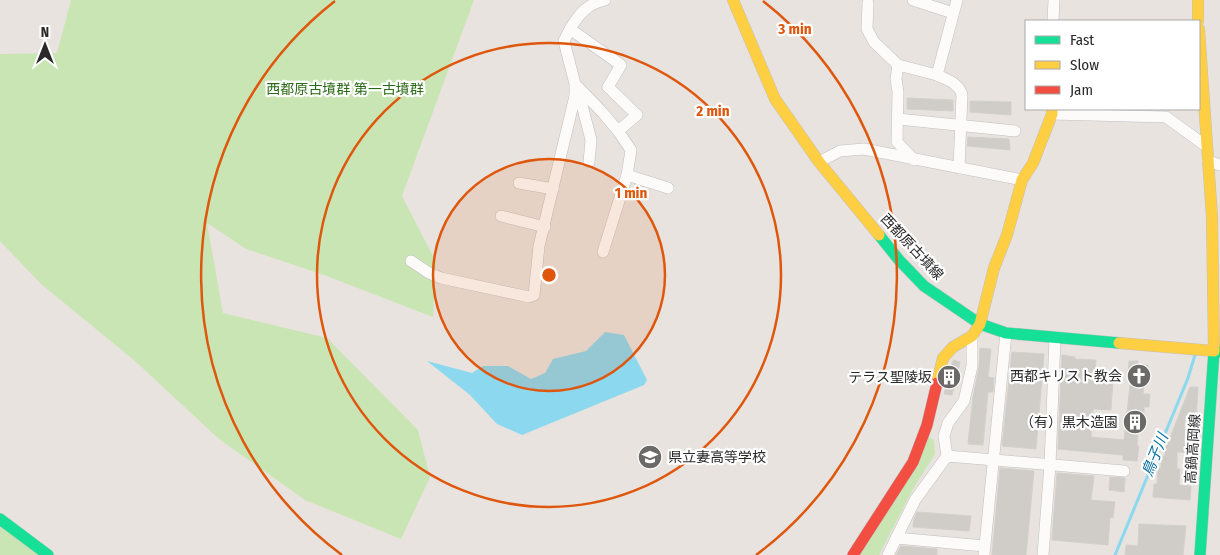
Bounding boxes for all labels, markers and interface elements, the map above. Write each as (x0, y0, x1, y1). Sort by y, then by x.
north arrow (20, 20, 70, 70)
text: 3 min (777, 20, 812, 38)
legend (1025, 20, 1200, 110)
text: N (41, 24, 49, 41)
text: Fast (1070, 31, 1094, 49)
text: Slow (1070, 56, 1099, 74)
park label: 西都原古墳群 第一古墳群 (266, 81, 424, 98)
text: Jam (1070, 81, 1093, 99)
text: 2 min (695, 102, 730, 120)
text: 1 min (615, 184, 647, 202)
street label: 西都原古墳線 (877, 210, 947, 284)
centre of rings (540, 266, 558, 284)
church icon: 西都キリスト教会 (1126, 363, 1152, 389)
building icon: テラス聖陵坂 (936, 364, 962, 390)
place label: 西都キリスト教会 (1010, 368, 1122, 385)
place label: テラス聖陵坂 (848, 369, 932, 386)
building icon: （有）黒木造園 (1122, 409, 1148, 435)
street label: 高鍋高岡線 (1182, 413, 1204, 485)
place label: （有）黒木造園 (1020, 414, 1118, 431)
water label: 鳥子川 (1138, 429, 1173, 479)
school or university icon: 県立妻高等学校 (637, 444, 663, 470)
place label: 県立妻高等学校 (668, 449, 766, 466)

